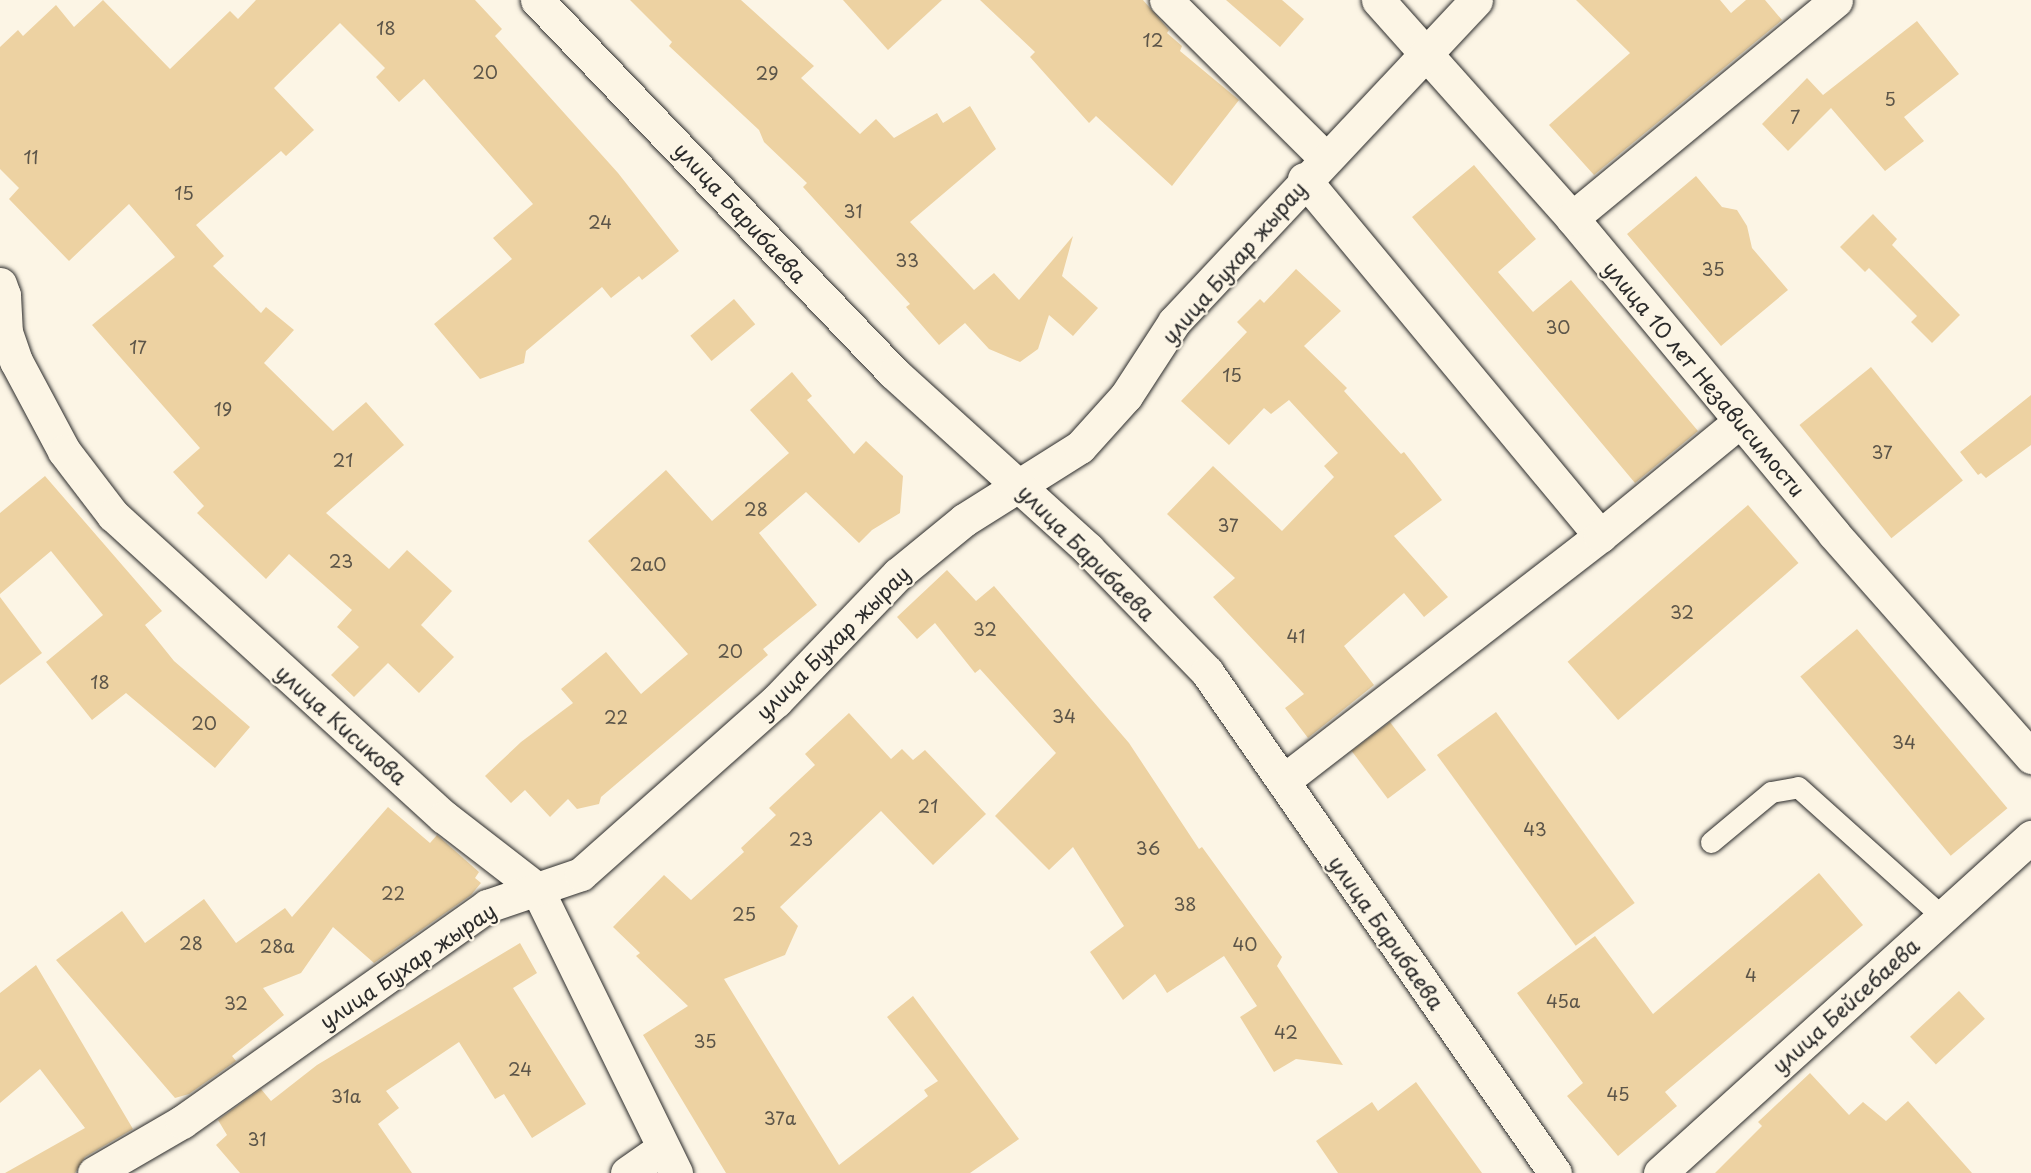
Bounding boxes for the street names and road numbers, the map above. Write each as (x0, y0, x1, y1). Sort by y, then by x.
street label: улица Барибаева (669, 137, 813, 287)
street label: улица Бухар жырау (1155, 175, 1311, 349)
street label: улица 10 лет Независимости (1599, 255, 1811, 501)
street label: улица Барибаева (1013, 478, 1161, 626)
street label: улица Бухар жырау (750, 560, 914, 724)
street label: улица Кисикова (271, 659, 413, 789)
street label: улица Барибаева (1324, 850, 1450, 1014)
street label: улица Бухар жырау (314, 896, 500, 1034)
street label: улица Бейсебаева (1766, 932, 1924, 1078)

